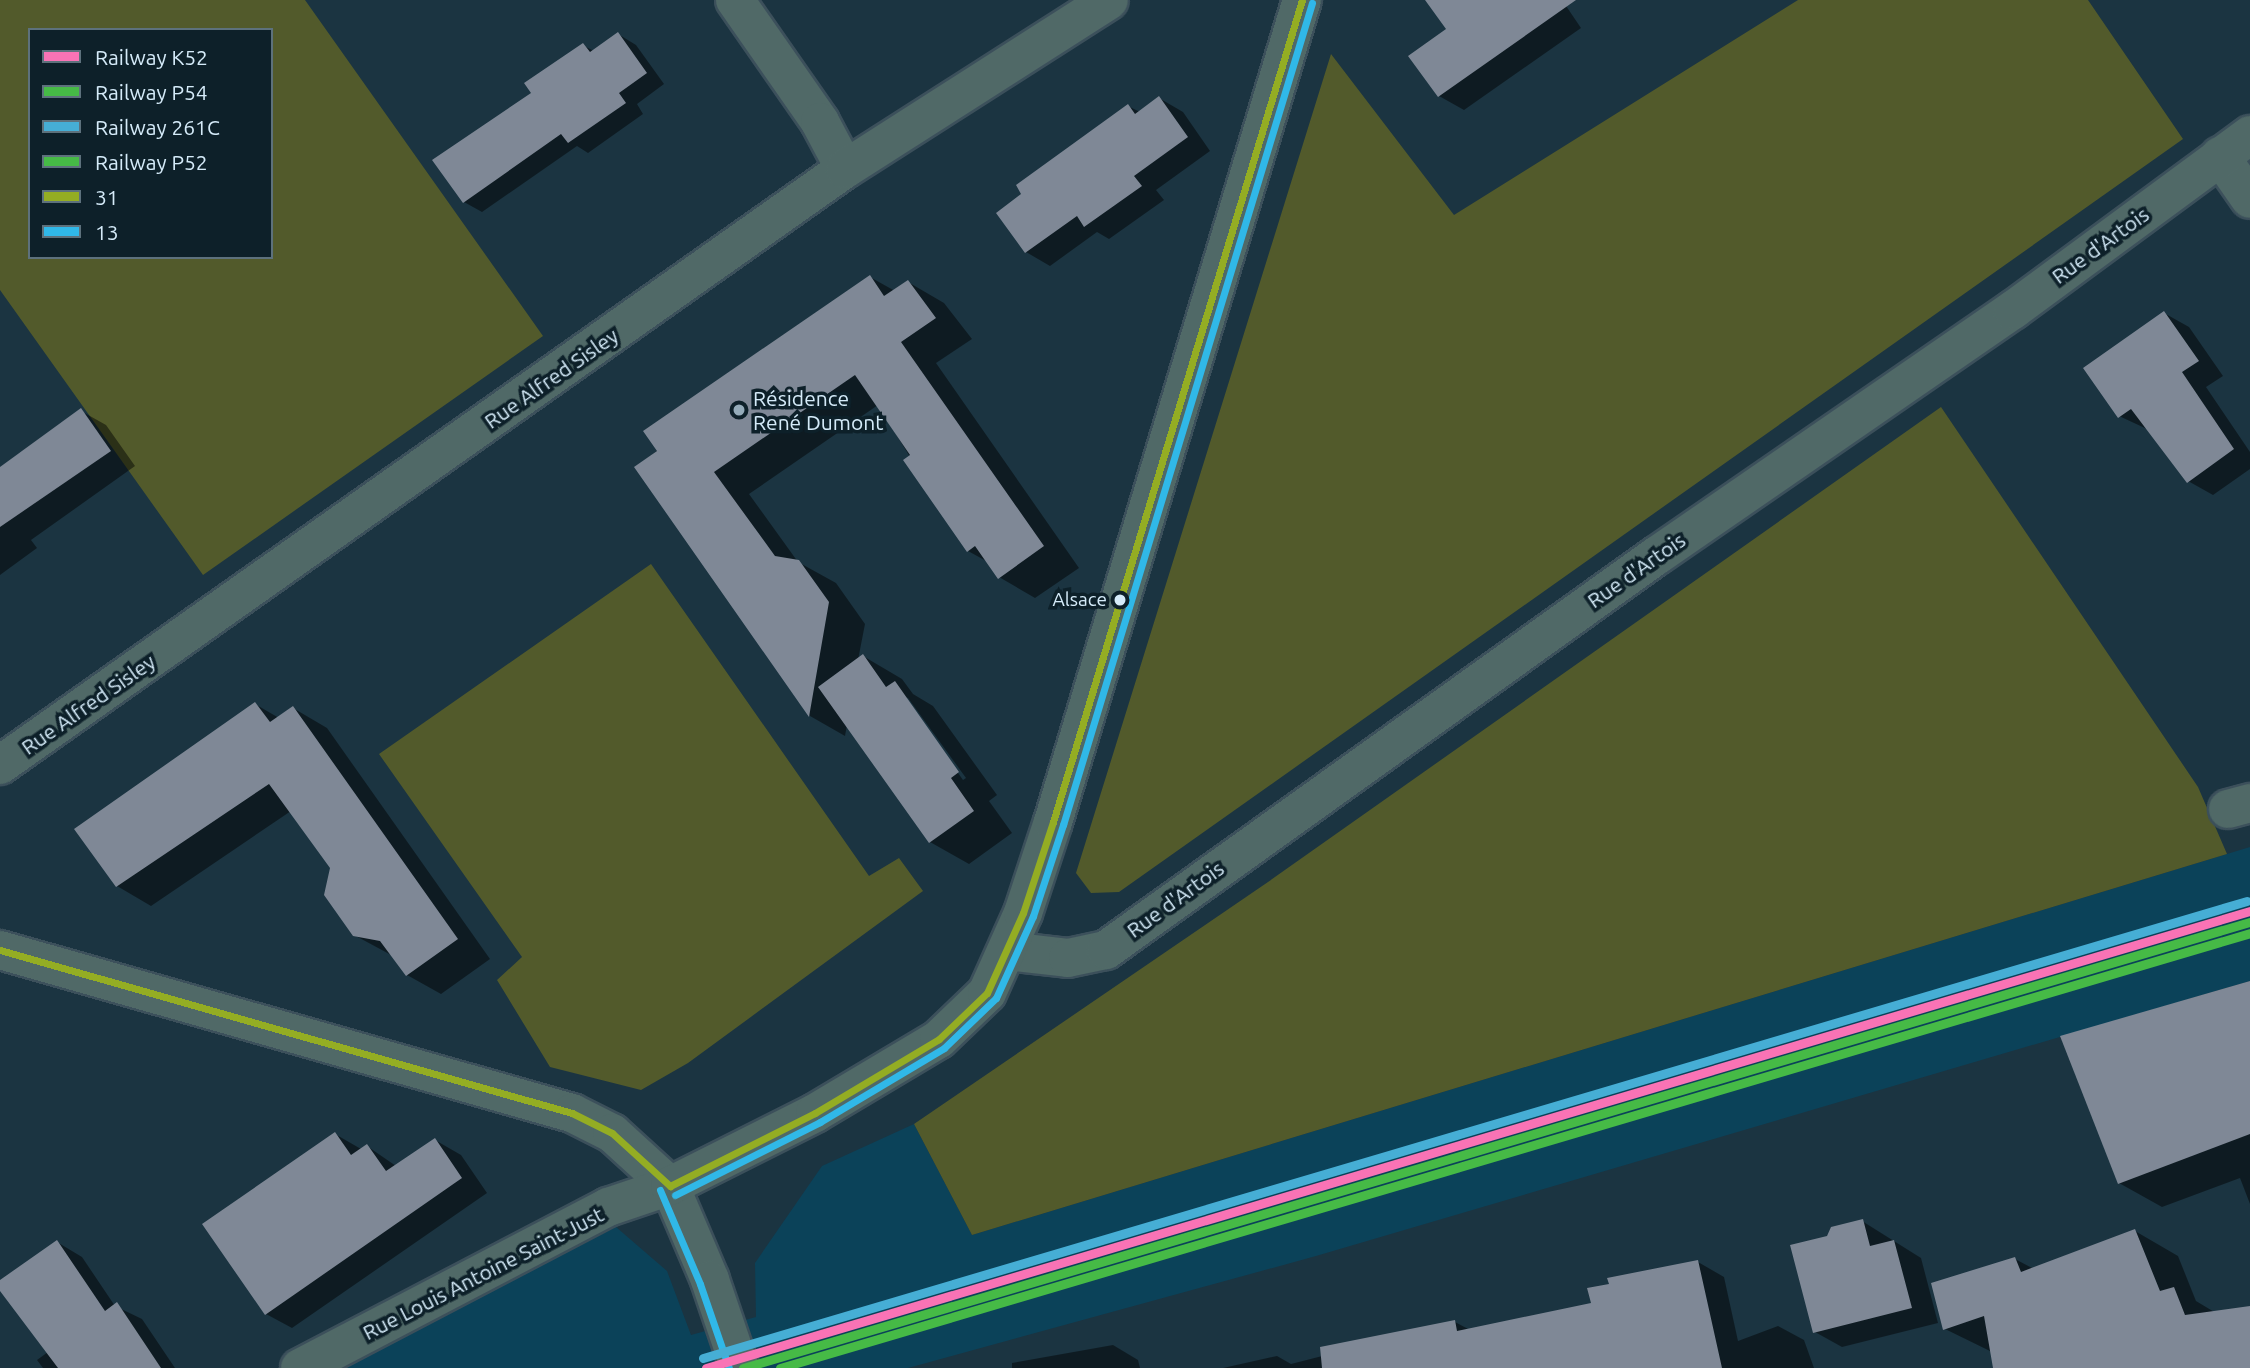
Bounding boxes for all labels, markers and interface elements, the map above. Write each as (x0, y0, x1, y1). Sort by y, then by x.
legend (28, 28, 273, 259)
text: Railway K52 (95, 45, 208, 69)
text: Railway P54 (95, 80, 208, 104)
text: Railway 261C (95, 115, 220, 139)
text: Railway P52 (95, 150, 208, 174)
text: 31 (95, 185, 119, 209)
street label: Rue d'Artois (2047, 201, 2153, 289)
text: 13 (95, 220, 119, 244)
street label: Rue Alfred Sisley (479, 322, 623, 434)
place label: Résidence René Dumont (753, 385, 883, 435)
marker: Résidence René Dumont (731, 402, 747, 418)
street label: Rue d'Artois (1582, 527, 1690, 613)
place label: Alsace (1052, 589, 1107, 611)
marker: Alsace (1113, 593, 1127, 607)
street label: Rue Alfred Sisley (16, 648, 160, 760)
street label: Rue d'Artois (1122, 855, 1228, 943)
street label: Rue Louis Antoine Saint-Just (358, 1201, 608, 1345)

